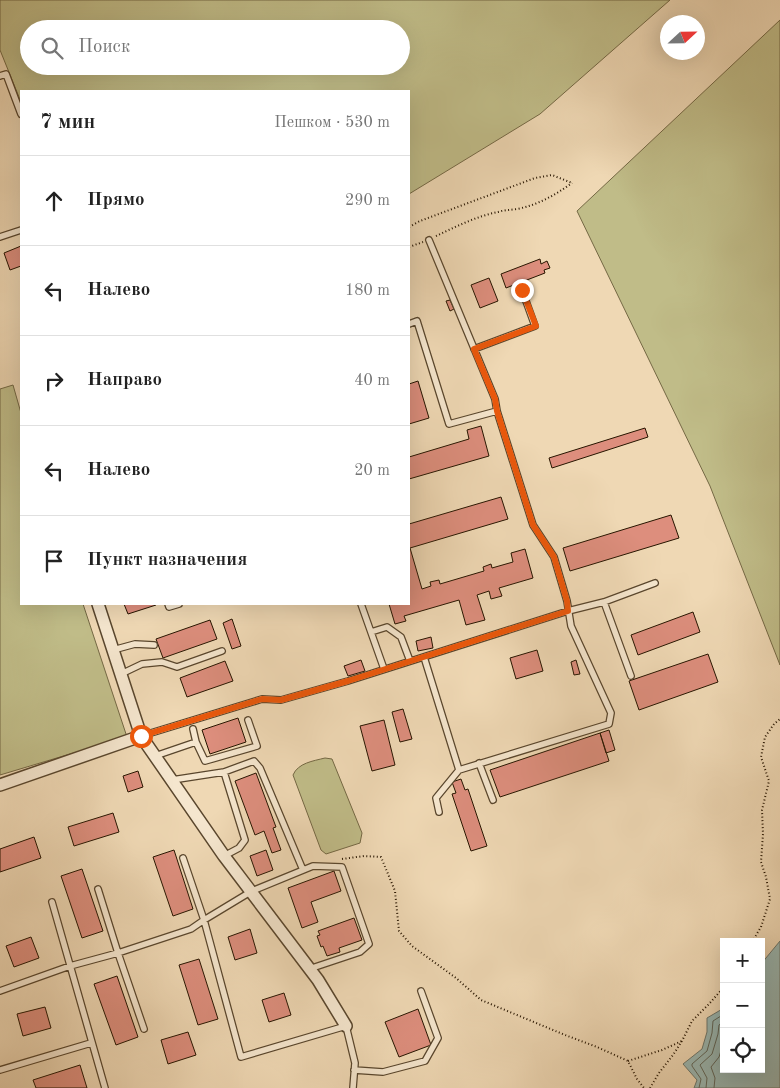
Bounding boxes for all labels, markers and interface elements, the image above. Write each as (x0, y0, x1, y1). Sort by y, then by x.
north arrow (660, 15, 705, 60)
search box (20, 20, 410, 75)
icon: search (38, 34, 66, 62)
text: Поиск (78, 38, 130, 57)
text: 7 мин (40, 112, 95, 133)
text: Пешком · 530 m (274, 115, 390, 131)
icon: ahead (40, 187, 68, 215)
text: Прямо (87, 191, 145, 210)
text: 290 m (345, 193, 390, 209)
icon: left (40, 277, 68, 305)
route end (511, 279, 534, 302)
text: Налево (87, 281, 150, 300)
text: 180 m (345, 283, 390, 299)
icon: right (40, 367, 68, 395)
text: Направо (87, 371, 162, 390)
text: 40 m (354, 373, 390, 389)
icon: left (40, 457, 68, 485)
text: Налево (87, 461, 150, 480)
text: 20 m (354, 463, 390, 479)
icon: arrive (40, 547, 68, 575)
text: Пункт назначения (87, 551, 247, 570)
route start (130, 725, 153, 748)
map controls (720, 938, 765, 1073)
button: + (720, 938, 765, 983)
button: − (720, 983, 765, 1028)
button: locate (720, 1028, 765, 1073)

